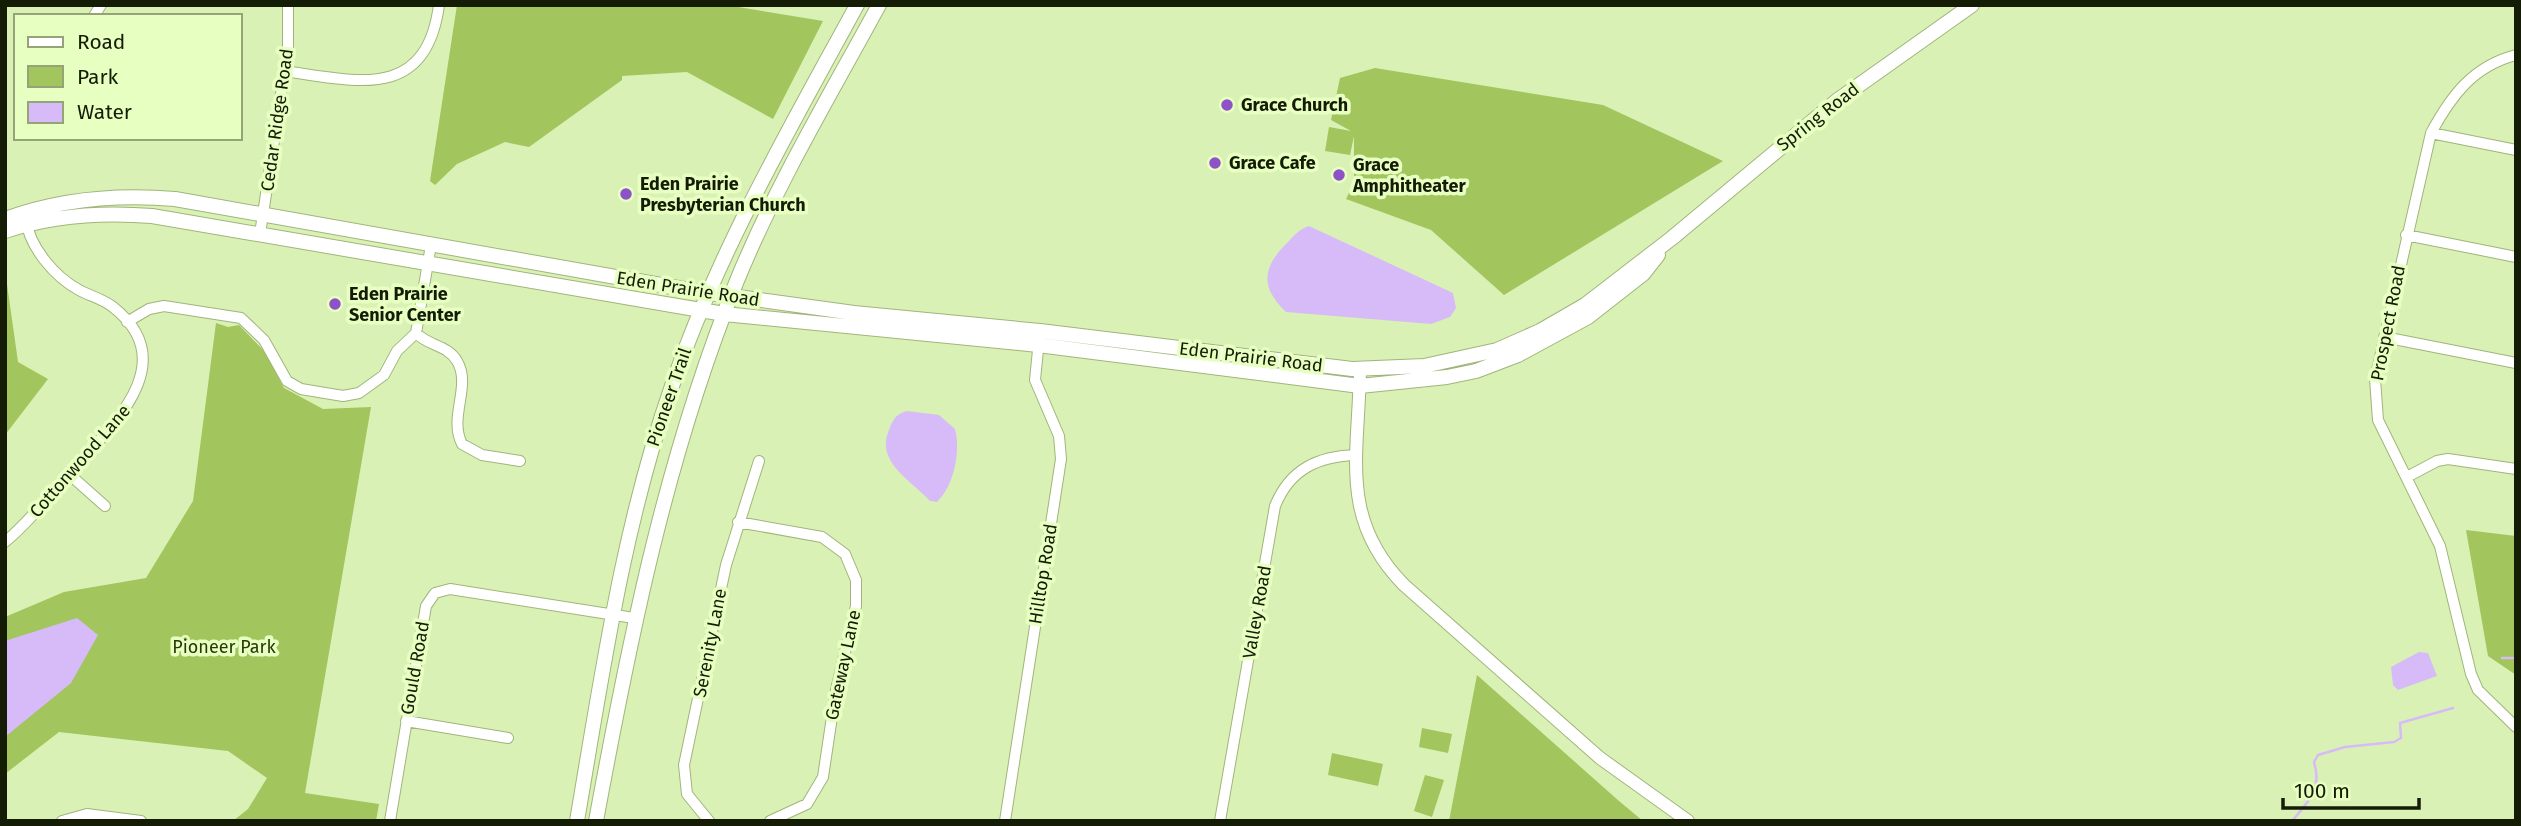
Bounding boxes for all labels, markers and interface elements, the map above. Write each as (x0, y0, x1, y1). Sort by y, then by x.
legend (14, 14, 242, 140)
text: Road (77, 29, 125, 55)
street label: Cedar Ridge Road (256, 47, 298, 193)
text: Park (77, 64, 119, 90)
street label: Spring Road (1772, 78, 1864, 156)
place label: Grace Church (1241, 94, 1348, 116)
marker: Grace Church (1219, 97, 1235, 113)
text: Water (77, 99, 132, 125)
place label: Grace Cafe (1229, 152, 1316, 174)
place label: Grace Amphitheater (1352, 154, 1467, 197)
marker: Grace Cafe (1207, 155, 1223, 171)
marker: Grace Amphitheater (1331, 167, 1347, 183)
place label: Eden Prairie Presbyterian Church (640, 173, 806, 216)
marker: Eden Prairie Presbyterian Church (618, 186, 634, 202)
street label: Prospect Road (2366, 263, 2410, 383)
street label: Eden Prairie Road (615, 267, 761, 311)
place label: Eden Prairie Senior Center (349, 283, 462, 326)
marker: Eden Prairie Senior Center (327, 296, 343, 312)
street label: Eden Prairie Road (1178, 337, 1324, 377)
street label: Pioneer Trail (642, 345, 696, 449)
street label: Cottonwood Lane (25, 400, 135, 522)
street label: Hilltop Road (1024, 522, 1062, 626)
street label: Valley Road (1238, 564, 1276, 660)
street label: Serenity Lane (689, 587, 731, 699)
street label: Gateway Lane (821, 608, 865, 722)
street label: Gould Road (396, 620, 434, 716)
park label: Pioneer Park (172, 636, 276, 658)
scale bar (2283, 766, 2420, 810)
text: 100 m (2294, 778, 2350, 804)

